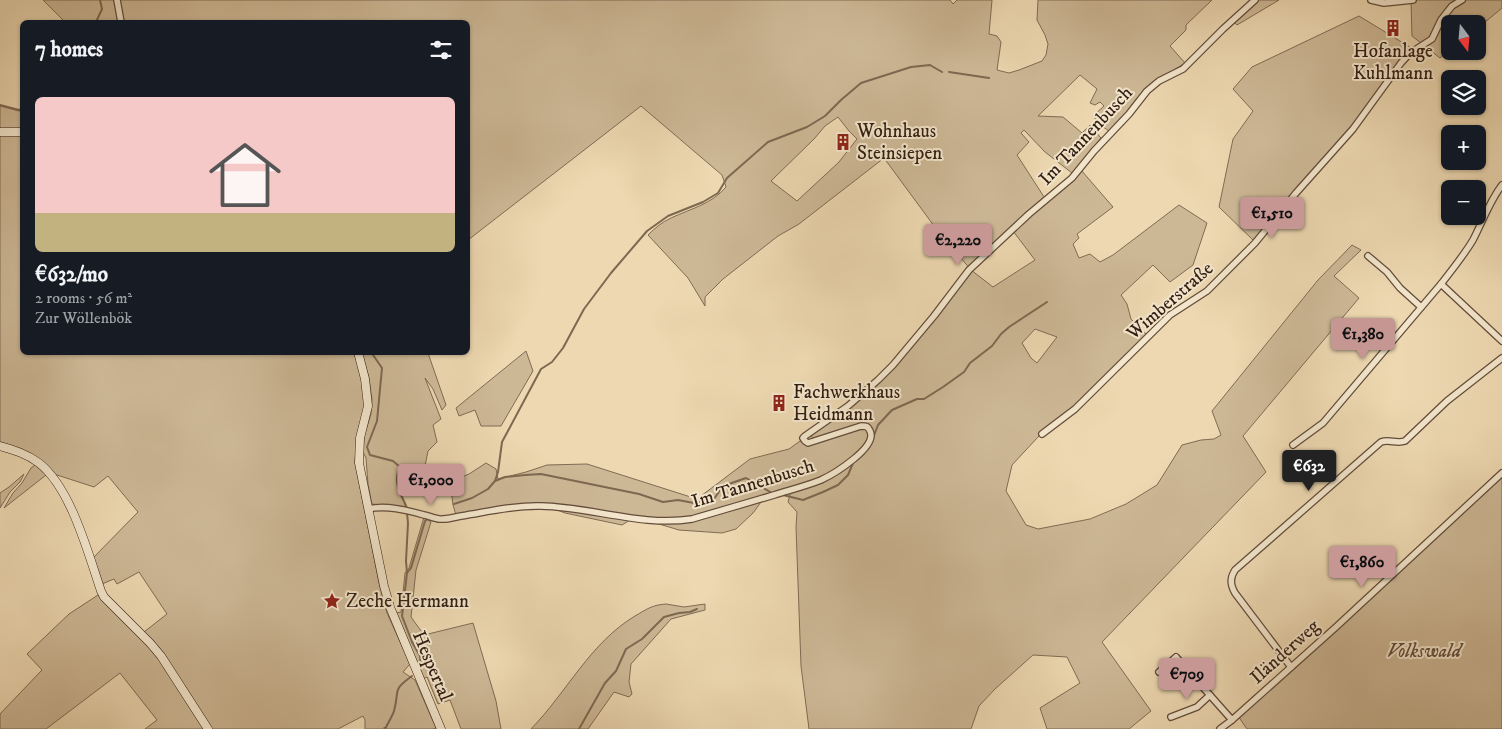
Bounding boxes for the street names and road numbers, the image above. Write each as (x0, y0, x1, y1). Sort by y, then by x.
street label: Im Tannenbusch (1034, 82, 1138, 190)
street label: Wimberstraße (1121, 257, 1218, 346)
street label: Im Tannenbusch (689, 454, 817, 514)
street label: Iländerweg (1246, 614, 1325, 689)
street label: Hespertal (407, 627, 457, 705)

